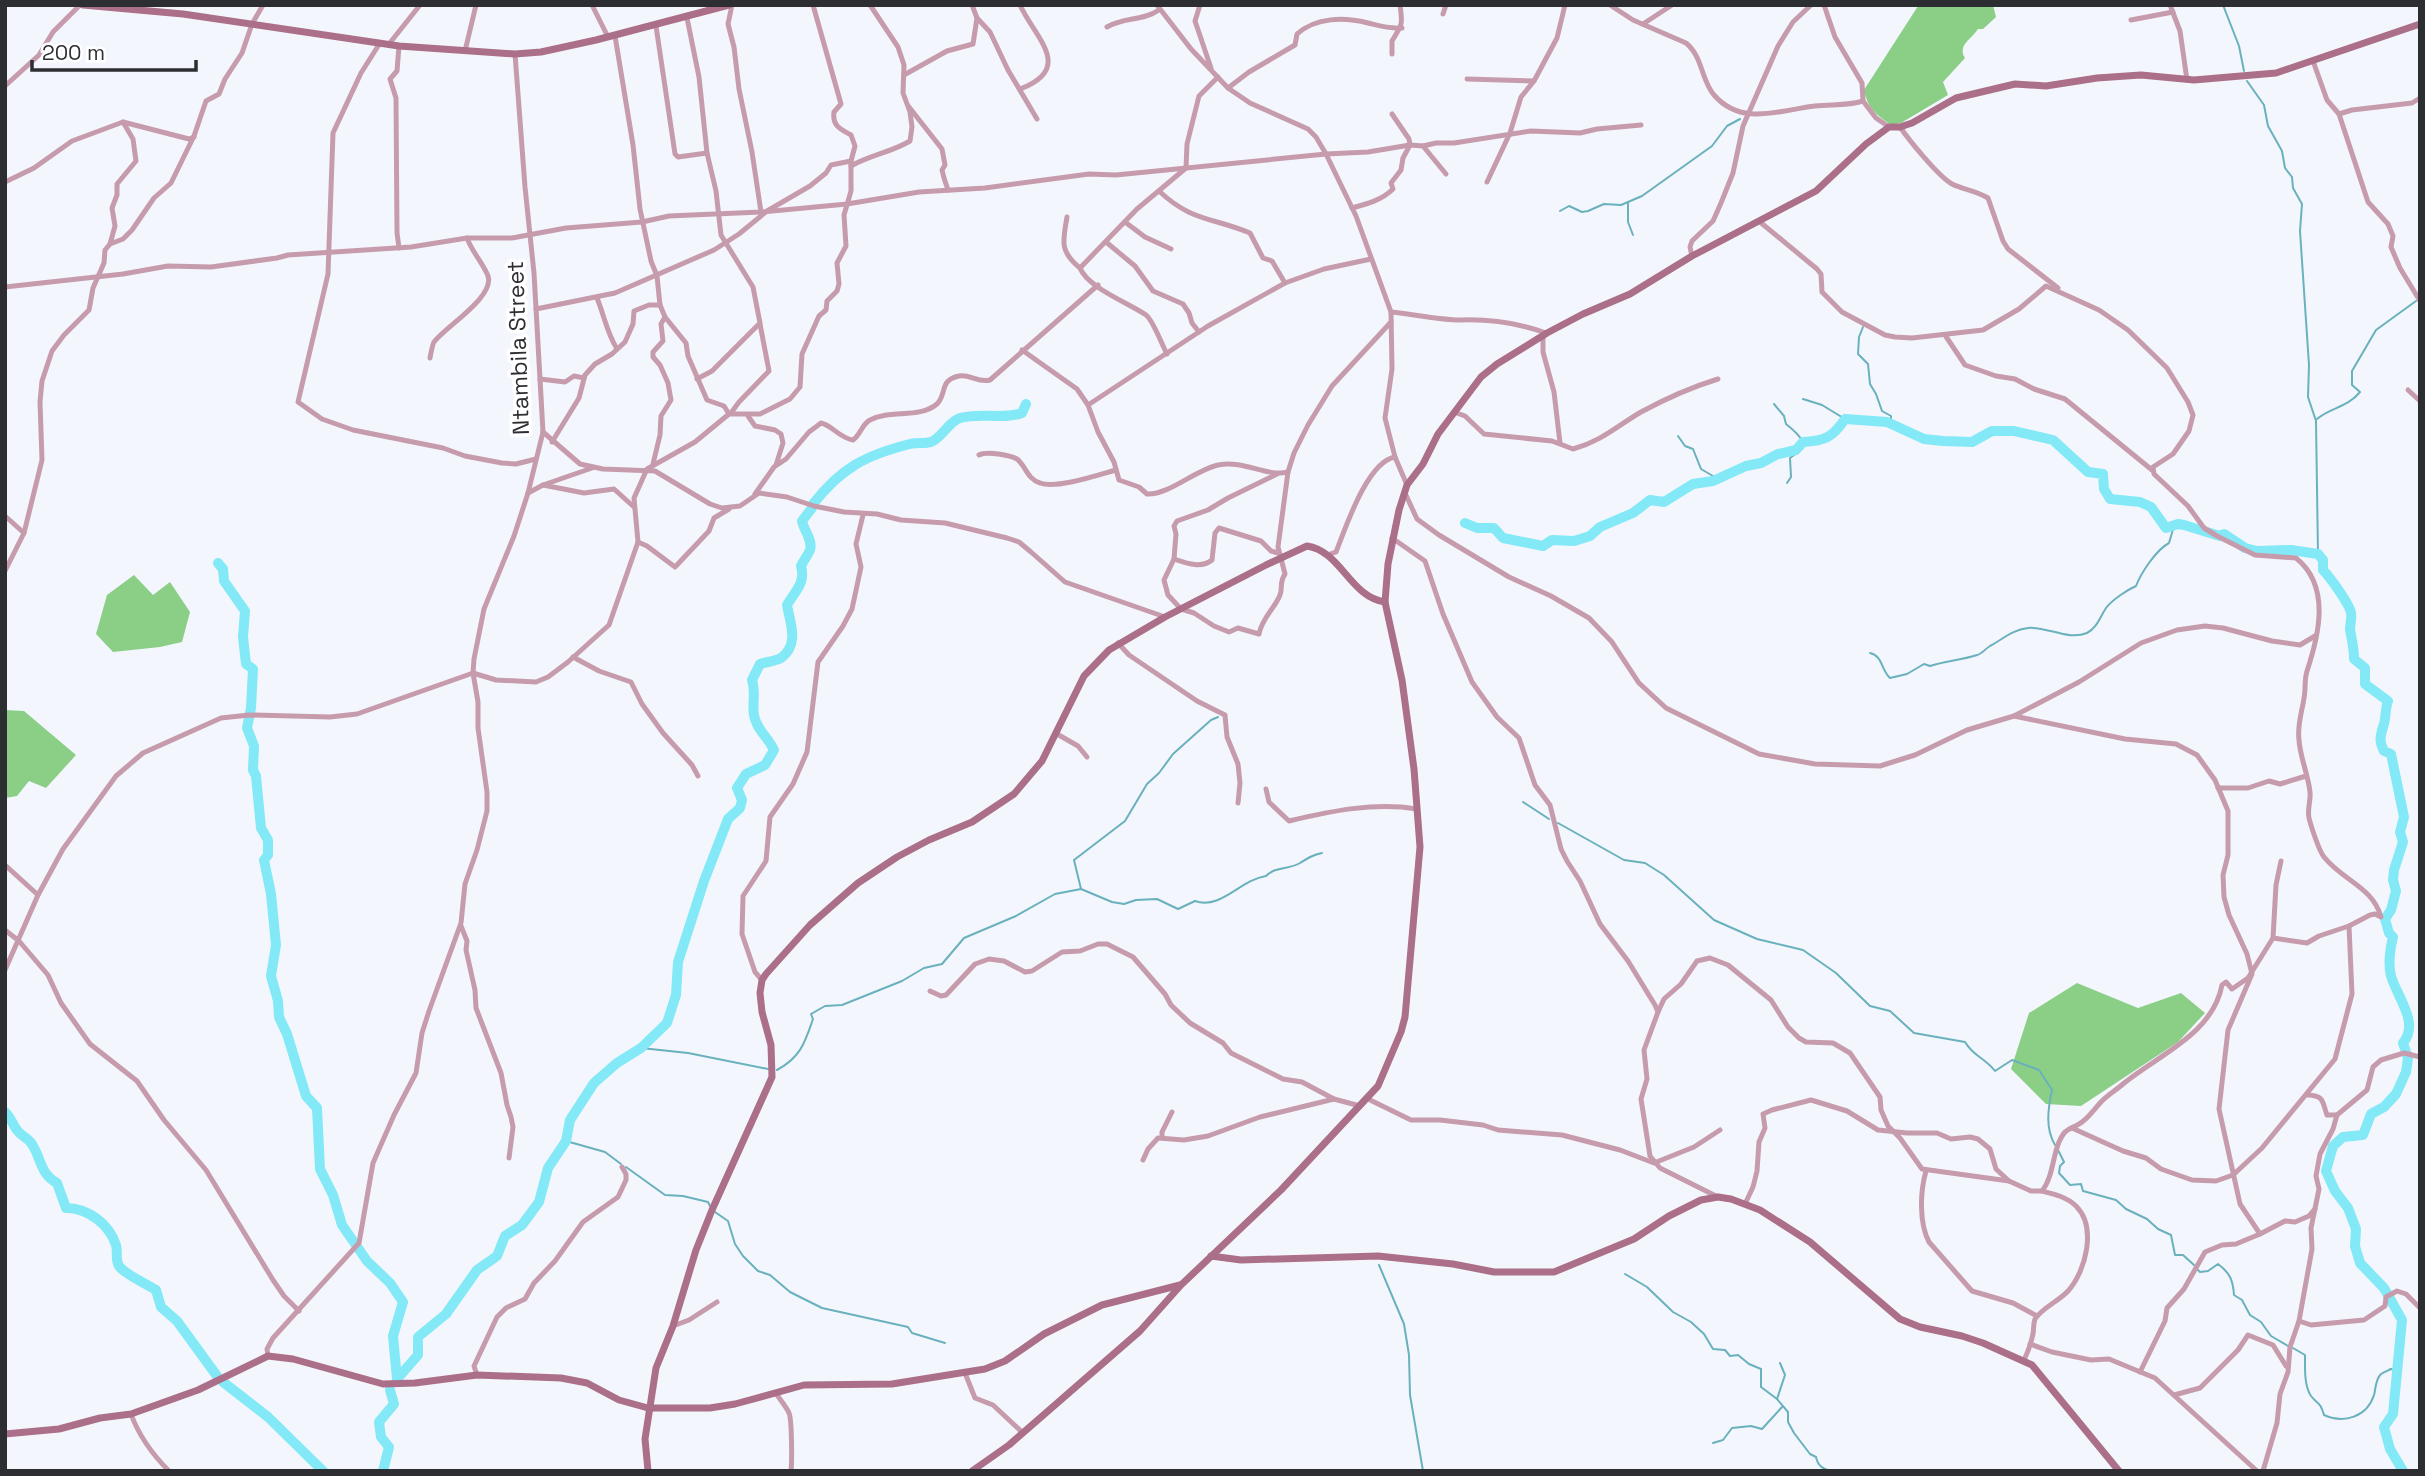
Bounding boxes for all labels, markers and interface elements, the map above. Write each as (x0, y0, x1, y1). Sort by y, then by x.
scale bar (32, 28, 196, 72)
text: 200 m (42, 39, 105, 66)
street label: Ntambila Street (500, 260, 536, 436)

